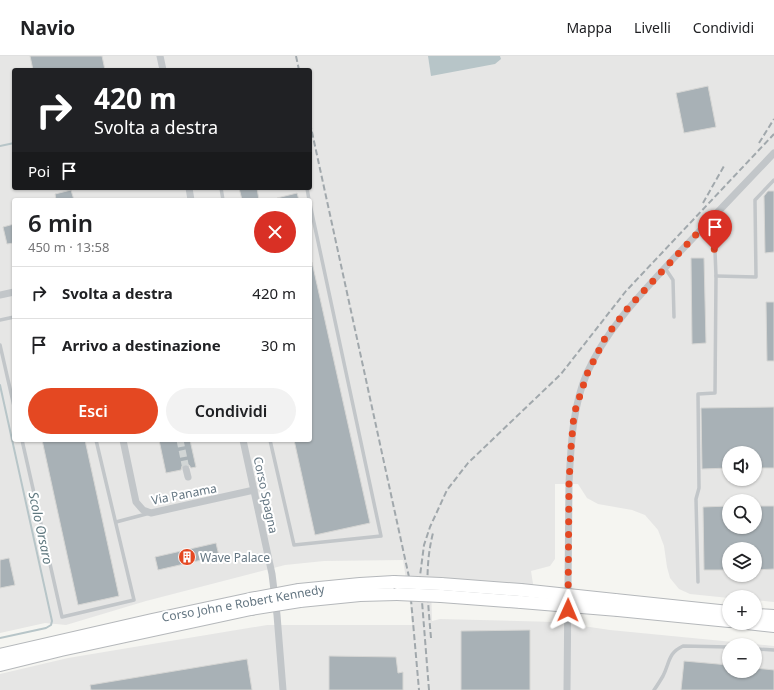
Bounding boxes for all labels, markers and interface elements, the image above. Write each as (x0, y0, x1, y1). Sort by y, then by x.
text: Navio (20, 15, 75, 41)
text: Mappa (566, 18, 612, 37)
text: Livelli (634, 18, 671, 37)
text: Condividi (693, 18, 754, 37)
text: 420 m (94, 79, 177, 117)
icon: right (28, 84, 80, 136)
text: Svolta a destra (94, 115, 218, 139)
icon: arrive (58, 160, 80, 182)
text: Poi (28, 161, 50, 181)
text: 6 min (28, 206, 93, 239)
pin (698, 210, 732, 251)
button: close (254, 211, 296, 253)
icon: arrive (704, 216, 726, 238)
text: 450 m · 13:58 (28, 238, 109, 256)
icon: right (28, 282, 50, 304)
text: Svolta a destra (62, 283, 173, 303)
text: 420 m (252, 283, 296, 303)
icon: arrive (28, 334, 50, 356)
text: Arrivo a destinazione (62, 335, 221, 355)
text: 30 m (261, 335, 296, 355)
button: Esci (28, 388, 158, 434)
button: Condividi (166, 388, 296, 434)
map controls (722, 446, 762, 678)
button: sound (722, 446, 762, 486)
street label: Corso Spagna (250, 455, 282, 535)
street label: Via Panama (150, 479, 218, 509)
water label: Scolo Orsaro (25, 490, 57, 566)
button: search (722, 494, 762, 534)
button: layers (722, 542, 762, 582)
building icon: Wave Palace (177, 547, 197, 567)
place label: Wave Palace (200, 549, 270, 566)
street label: Corso John e Robert Kennedy (160, 580, 327, 626)
position arrow (547, 589, 589, 631)
button: + (722, 590, 762, 630)
button: − (722, 638, 762, 678)

